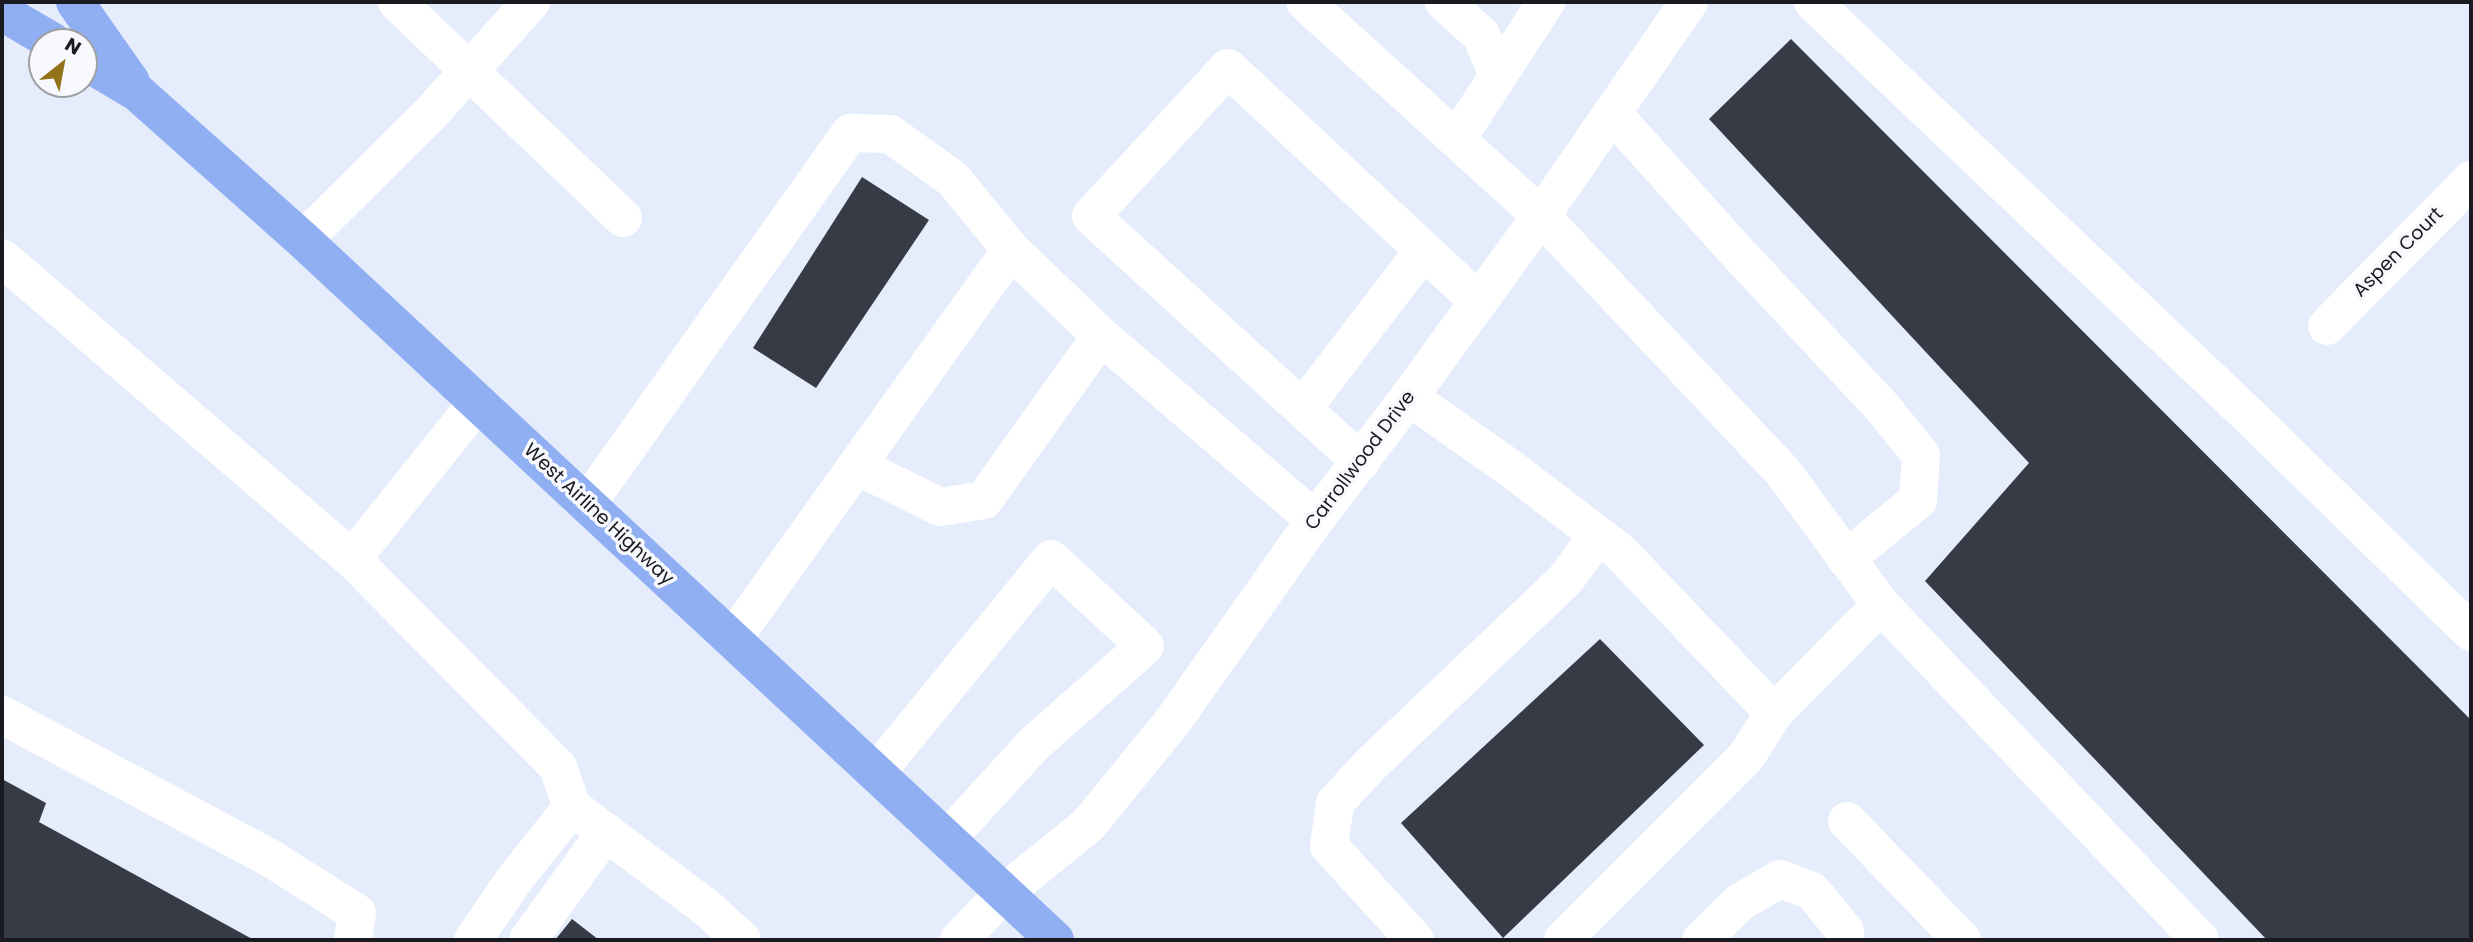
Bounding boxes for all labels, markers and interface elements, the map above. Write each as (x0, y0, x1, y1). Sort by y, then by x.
north arrow (28, 28, 98, 98)
text: N (60, 31, 86, 62)
street label: Aspen Court (2349, 203, 2449, 303)
street label: Carrollwood Drive (1301, 387, 1421, 535)
street label: West Airline Highway (518, 439, 678, 591)

